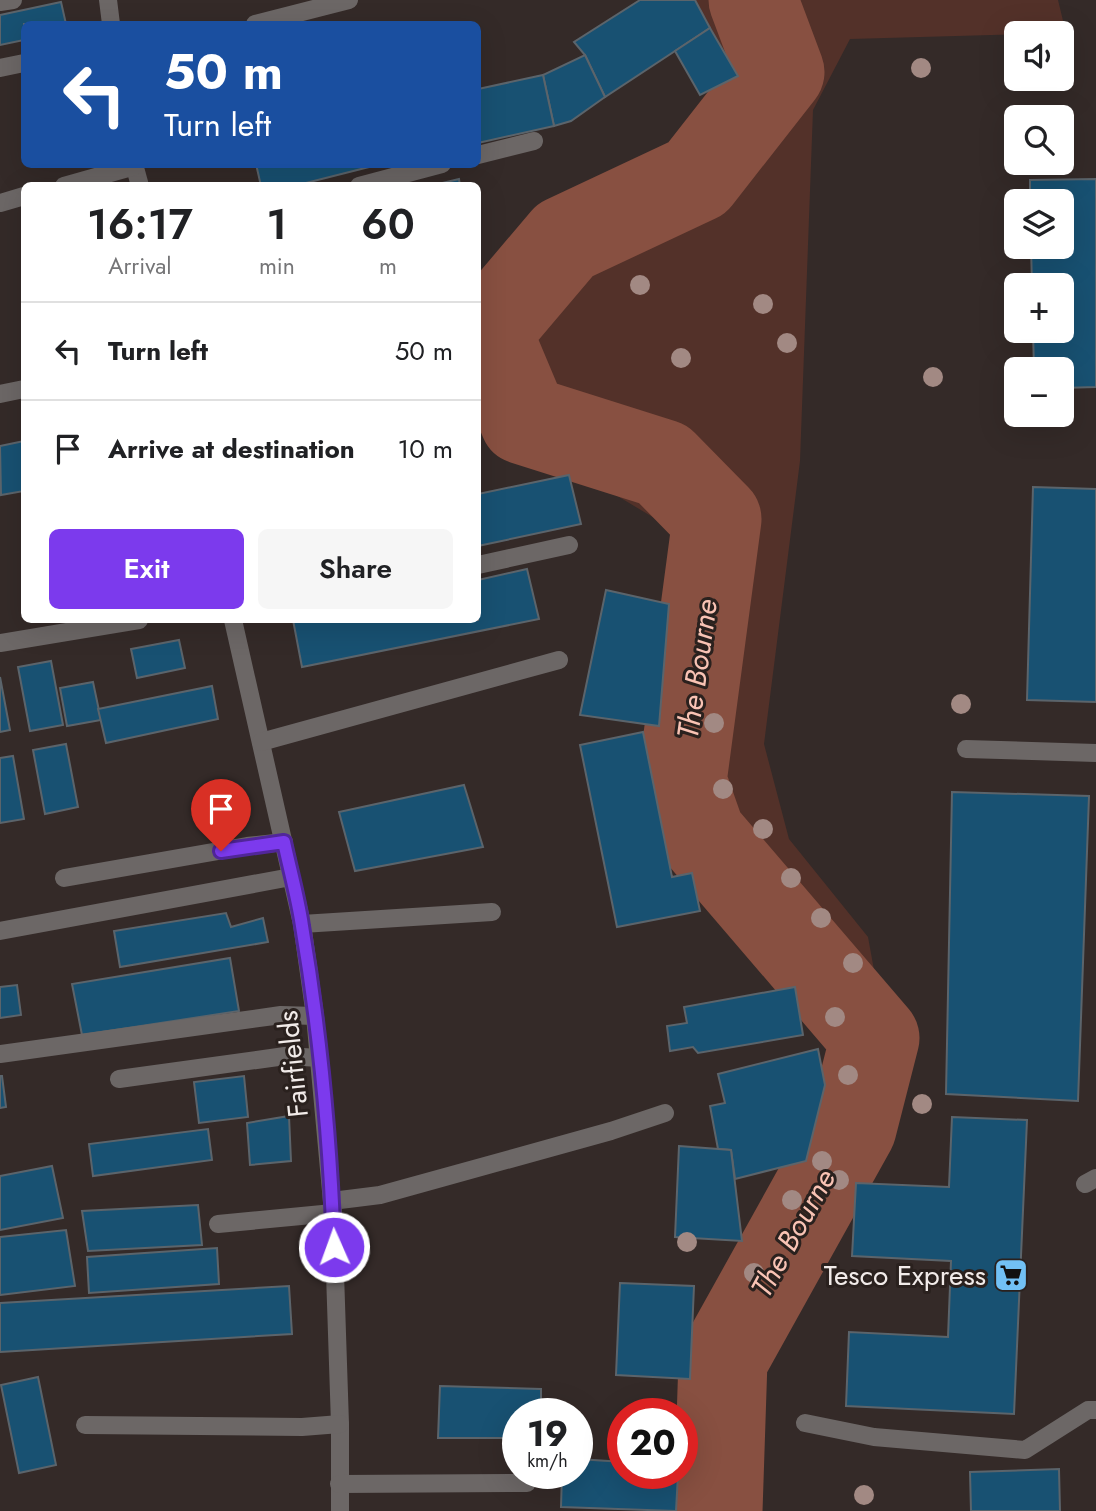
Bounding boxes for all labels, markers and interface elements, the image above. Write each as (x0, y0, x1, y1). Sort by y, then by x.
map controls (1004, 21, 1074, 427)
button: sound (1004, 21, 1074, 91)
text: 50 m (164, 37, 283, 107)
icon: left (49, 49, 140, 140)
text: Turn left (164, 102, 271, 148)
button: search (1004, 105, 1074, 175)
button: layers (1004, 189, 1074, 259)
text: 16:17 (87, 194, 193, 255)
text: 1 (267, 194, 287, 255)
text: 60 (361, 194, 415, 255)
text: Arrival (108, 249, 172, 283)
text: min (259, 249, 295, 283)
text: m (379, 249, 397, 283)
button: + (1004, 273, 1074, 343)
icon: left (49, 332, 87, 370)
text: Turn left (108, 332, 208, 370)
text: 50 m (395, 332, 453, 370)
button: − (1004, 357, 1074, 427)
icon: arrive (49, 430, 87, 468)
text: Arrive at destination (108, 430, 355, 468)
text: 10 m (398, 430, 453, 468)
button: Exit (49, 529, 244, 609)
button: Share (258, 529, 453, 609)
water label: The Bourne (666, 596, 728, 742)
pin (191, 779, 251, 851)
icon: arrive (202, 790, 240, 828)
street label: Fairfields (267, 1009, 319, 1119)
water label: The Bourne (740, 1161, 846, 1305)
position arrow (297, 1210, 371, 1284)
place label: Tesco Express (824, 1255, 986, 1296)
supermarket icon: Tesco Express (992, 1256, 1030, 1294)
speed limit sign: 20 (607, 1398, 698, 1489)
text: 19 (527, 1409, 568, 1459)
text: km/h (527, 1448, 568, 1474)

